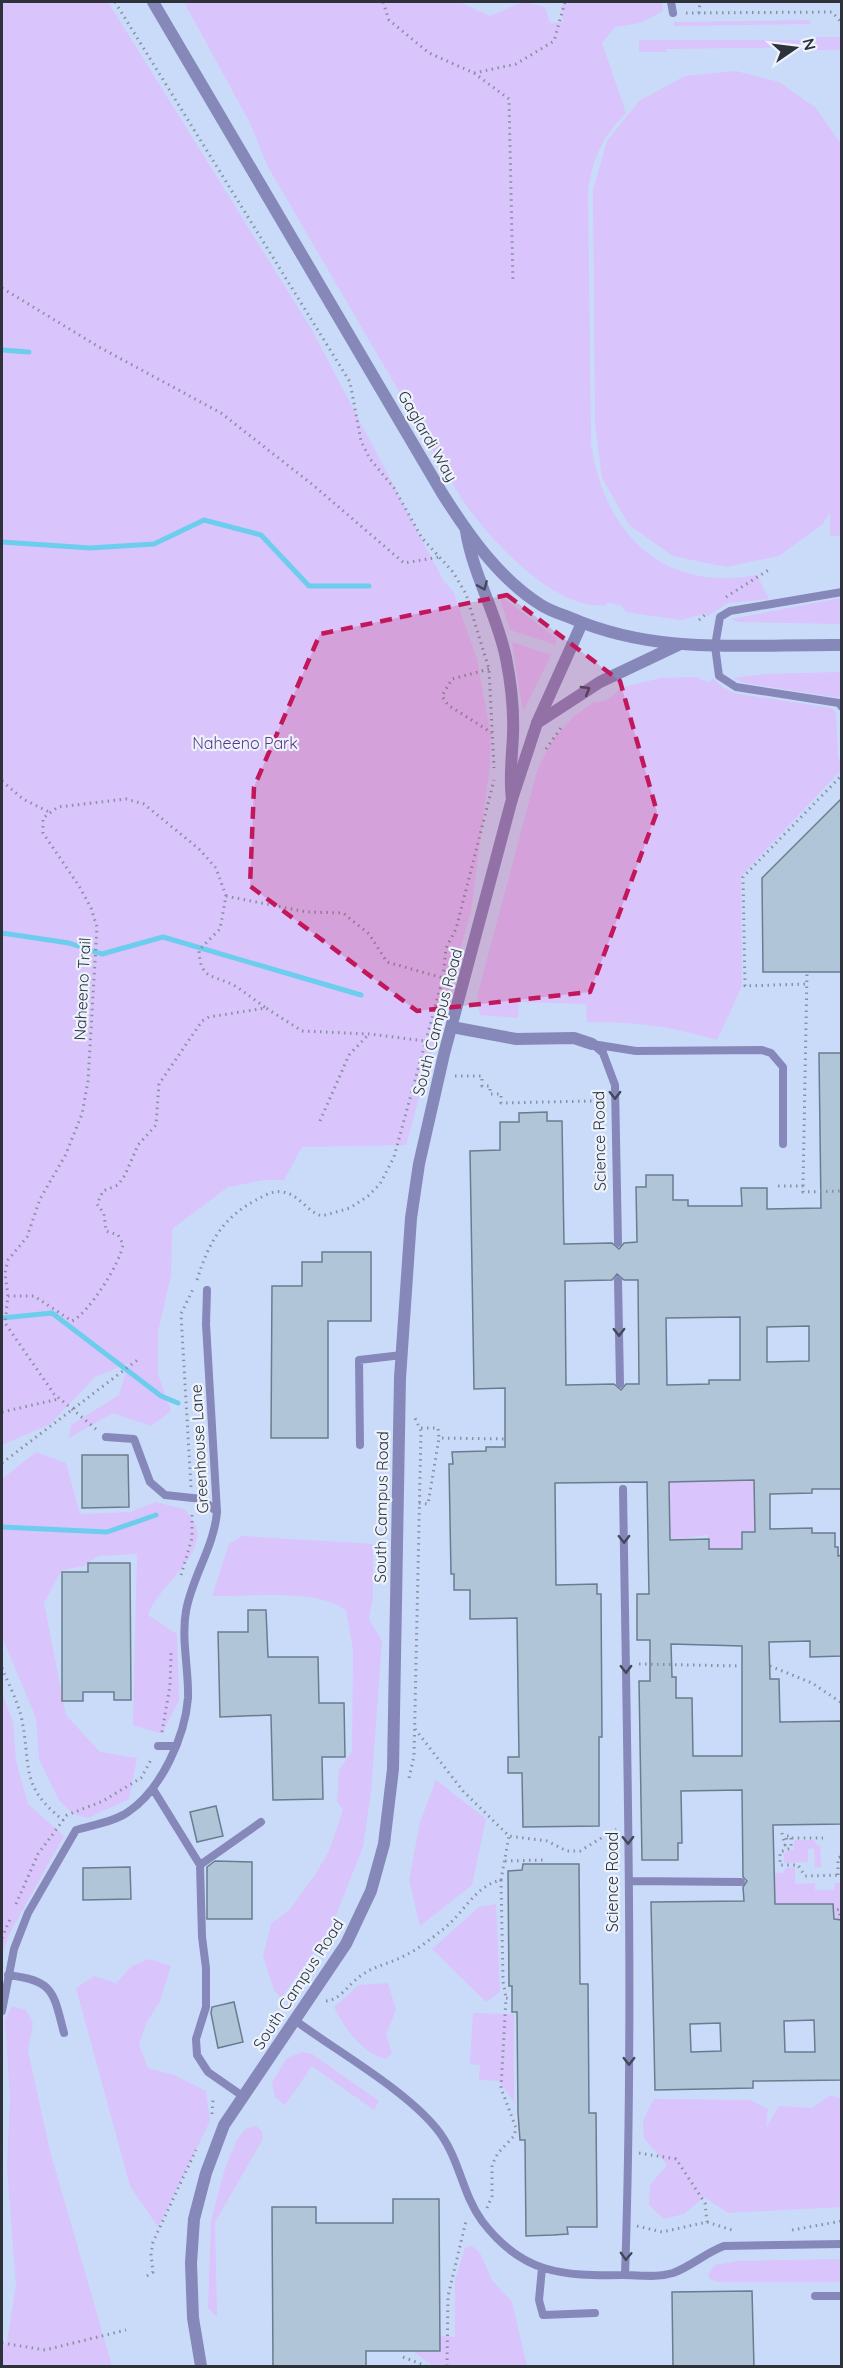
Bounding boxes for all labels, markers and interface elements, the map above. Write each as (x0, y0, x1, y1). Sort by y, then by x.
north arrow (765, 18, 825, 78)
text: N (798, 36, 821, 52)
street label: Gaglardi Way (394, 387, 462, 485)
one-way arrow (476, 579, 488, 590)
one-way arrow (580, 686, 590, 697)
park label: Naheeno Park (192, 733, 298, 753)
street label: Naheeno Trail (69, 937, 95, 1041)
street label: South Campus Road (408, 946, 466, 1098)
street label: Science Road (588, 1091, 610, 1191)
one-way arrow (609, 1091, 621, 1100)
one-way arrow (613, 1327, 625, 1336)
street label: Greenhouse Lane (186, 1384, 212, 1514)
street label: South Campus Road (370, 1431, 392, 1583)
one-way arrow (617, 1535, 630, 1544)
one-way arrow (619, 1664, 632, 1673)
street label: Science Road (602, 1832, 622, 1932)
one-way arrow (622, 1836, 635, 1845)
street label: South Campus Road (248, 1915, 348, 2053)
one-way arrow (623, 2057, 635, 2066)
one-way arrow (619, 2252, 632, 2261)

